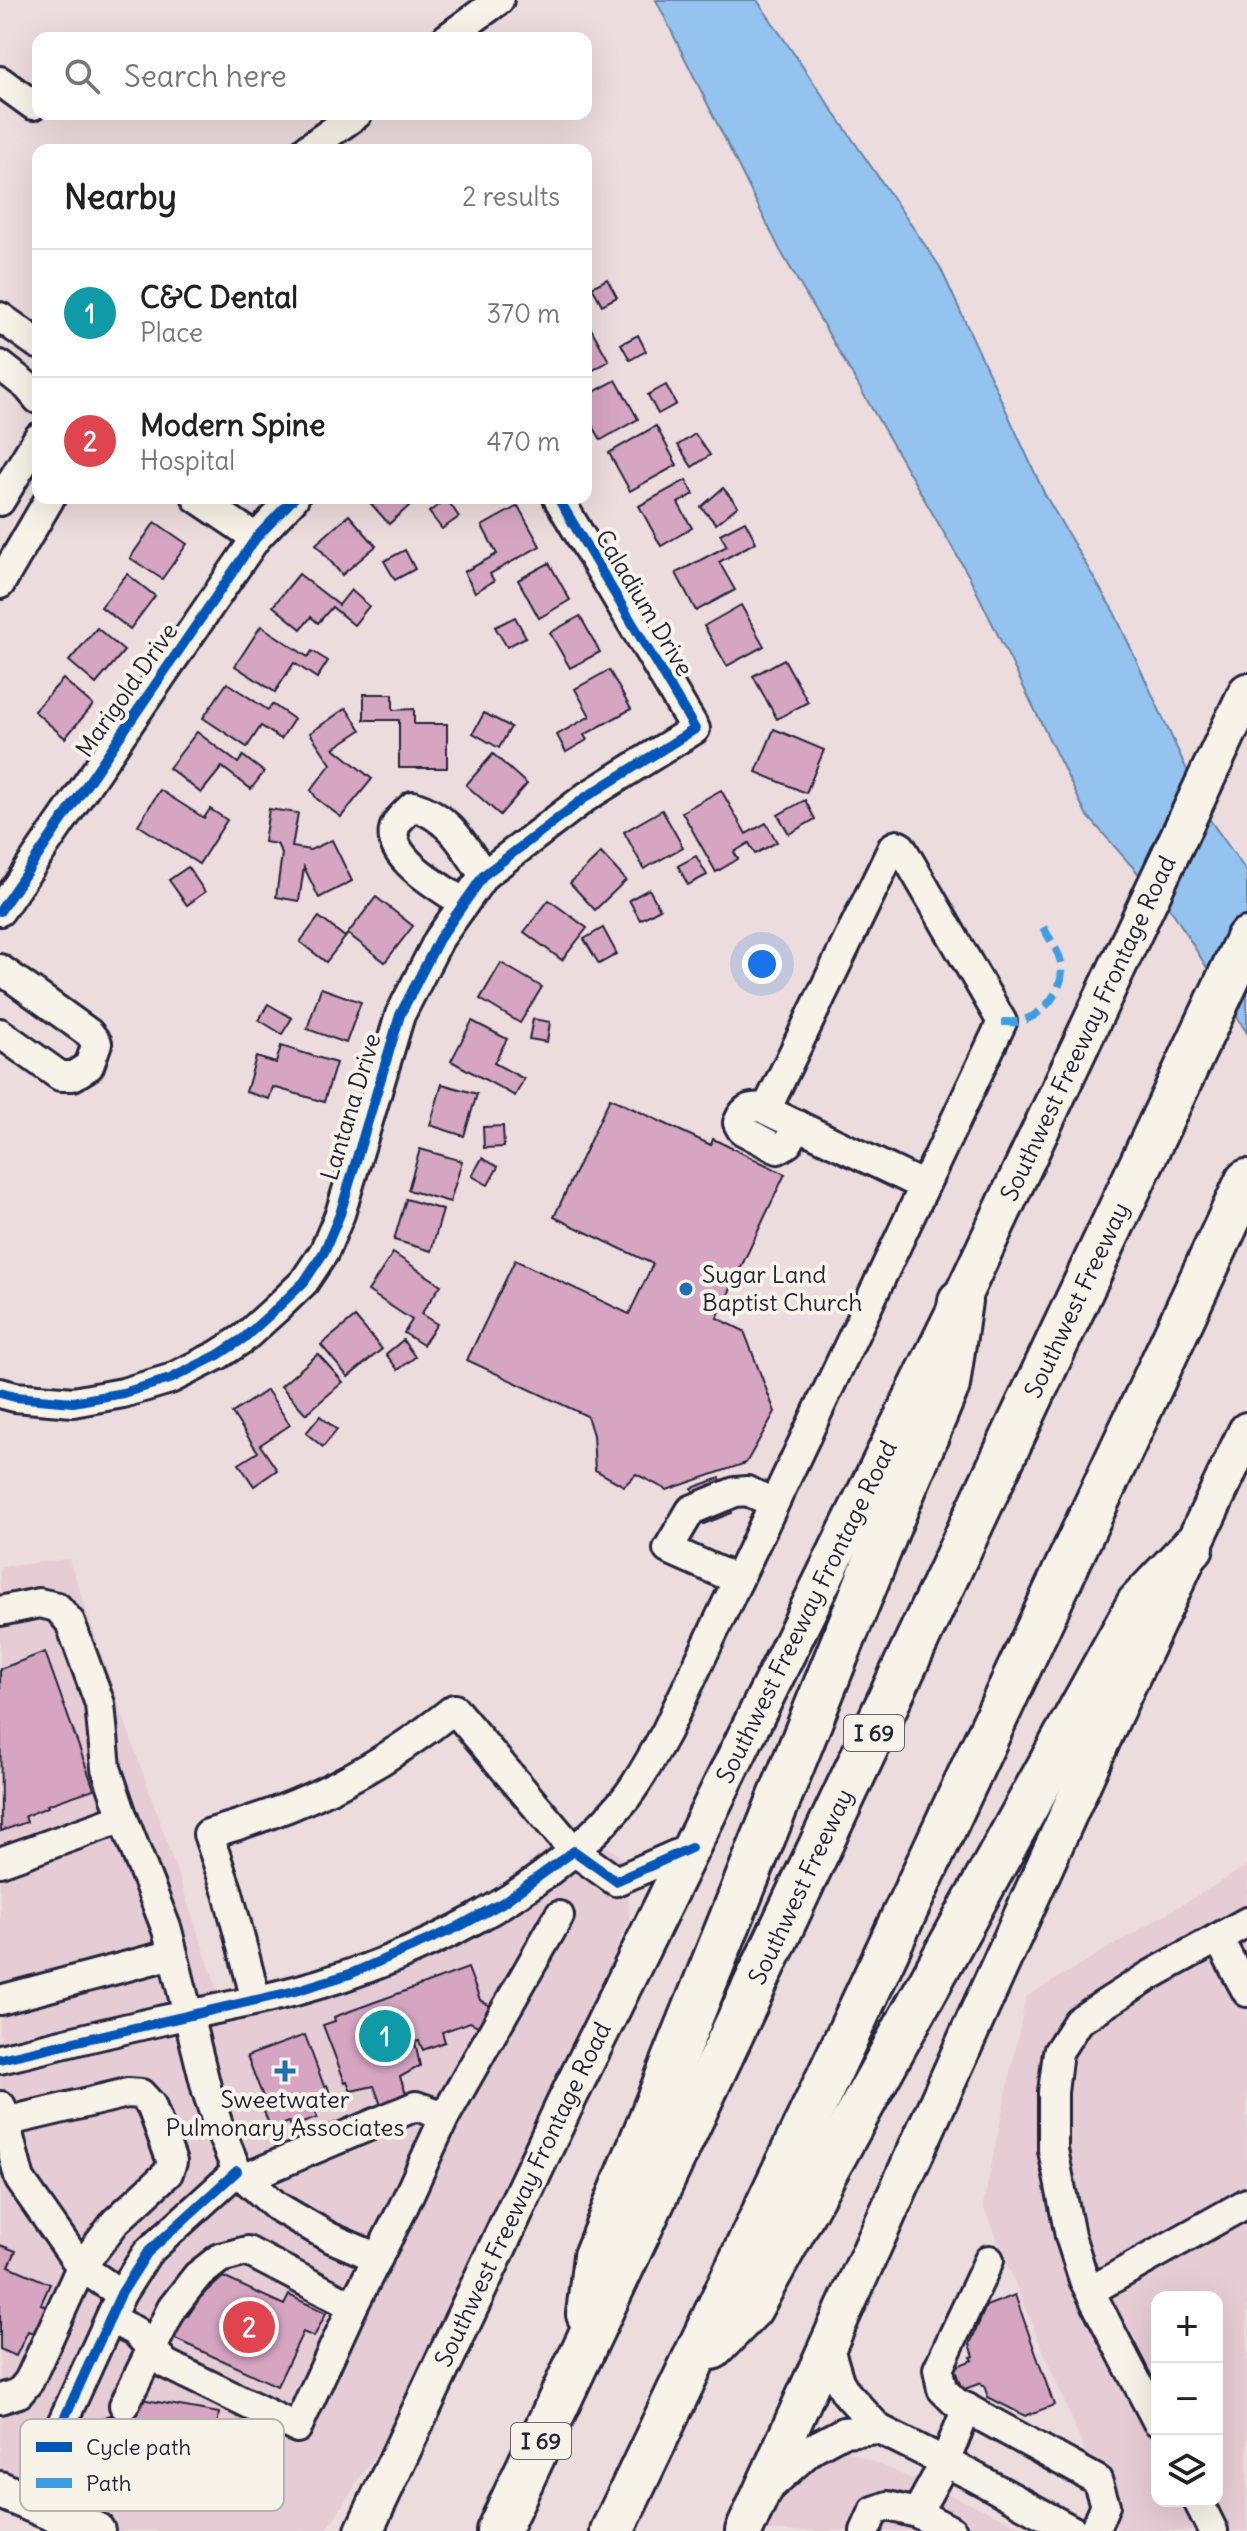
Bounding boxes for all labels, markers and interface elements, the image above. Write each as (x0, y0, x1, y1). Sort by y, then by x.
search box (32, 32, 592, 120)
icon: search (60, 54, 104, 98)
text: Search here (124, 57, 287, 95)
text: Nearby (64, 175, 177, 218)
text: 2 results (462, 180, 560, 213)
text: C&C Dental (140, 278, 298, 316)
text: 1 (85, 297, 95, 330)
text: 370 m (486, 297, 560, 330)
text: Place (140, 316, 203, 349)
text: Modern Spine (140, 406, 325, 444)
text: 2 (83, 425, 97, 458)
text: 470 m (486, 425, 560, 458)
text: Hospital (140, 444, 235, 477)
street label: Caladium Drive (589, 524, 700, 681)
street label: Marigold Drive (69, 617, 183, 762)
street label: Southwest Freeway Frontage Road (993, 851, 1182, 1206)
your location (742, 944, 782, 984)
street label: Lantana Drive (313, 1030, 387, 1184)
street label: Southwest Freeway (1017, 1197, 1135, 1403)
place label: Sugar Land Baptist Church (702, 1259, 862, 1317)
marker: Sugar Land Baptist Church (677, 1280, 695, 1298)
street label: Southwest Freeway Frontage Road (709, 1436, 903, 1788)
road number: I 69 (844, 1715, 904, 1751)
street label: Southwest Freeway (741, 1784, 859, 1989)
pin: 1 (359, 2006, 411, 2066)
street label: Southwest Freeway Frontage Road (427, 2017, 617, 2371)
marker: Sweetwater Pulmonary Associates (274, 2060, 296, 2082)
place label: Sweetwater Pulmonary Associates (166, 2084, 404, 2142)
map controls (1151, 2291, 1223, 2507)
button: + (1151, 2291, 1223, 2363)
pin: 2 (223, 2297, 275, 2357)
button: − (1151, 2363, 1223, 2435)
legend (20, 2419, 284, 2511)
road number: I 69 (511, 2423, 571, 2459)
text: Cycle path (86, 2433, 191, 2461)
button: layers (1151, 2435, 1223, 2507)
text: Path (86, 2469, 131, 2497)

